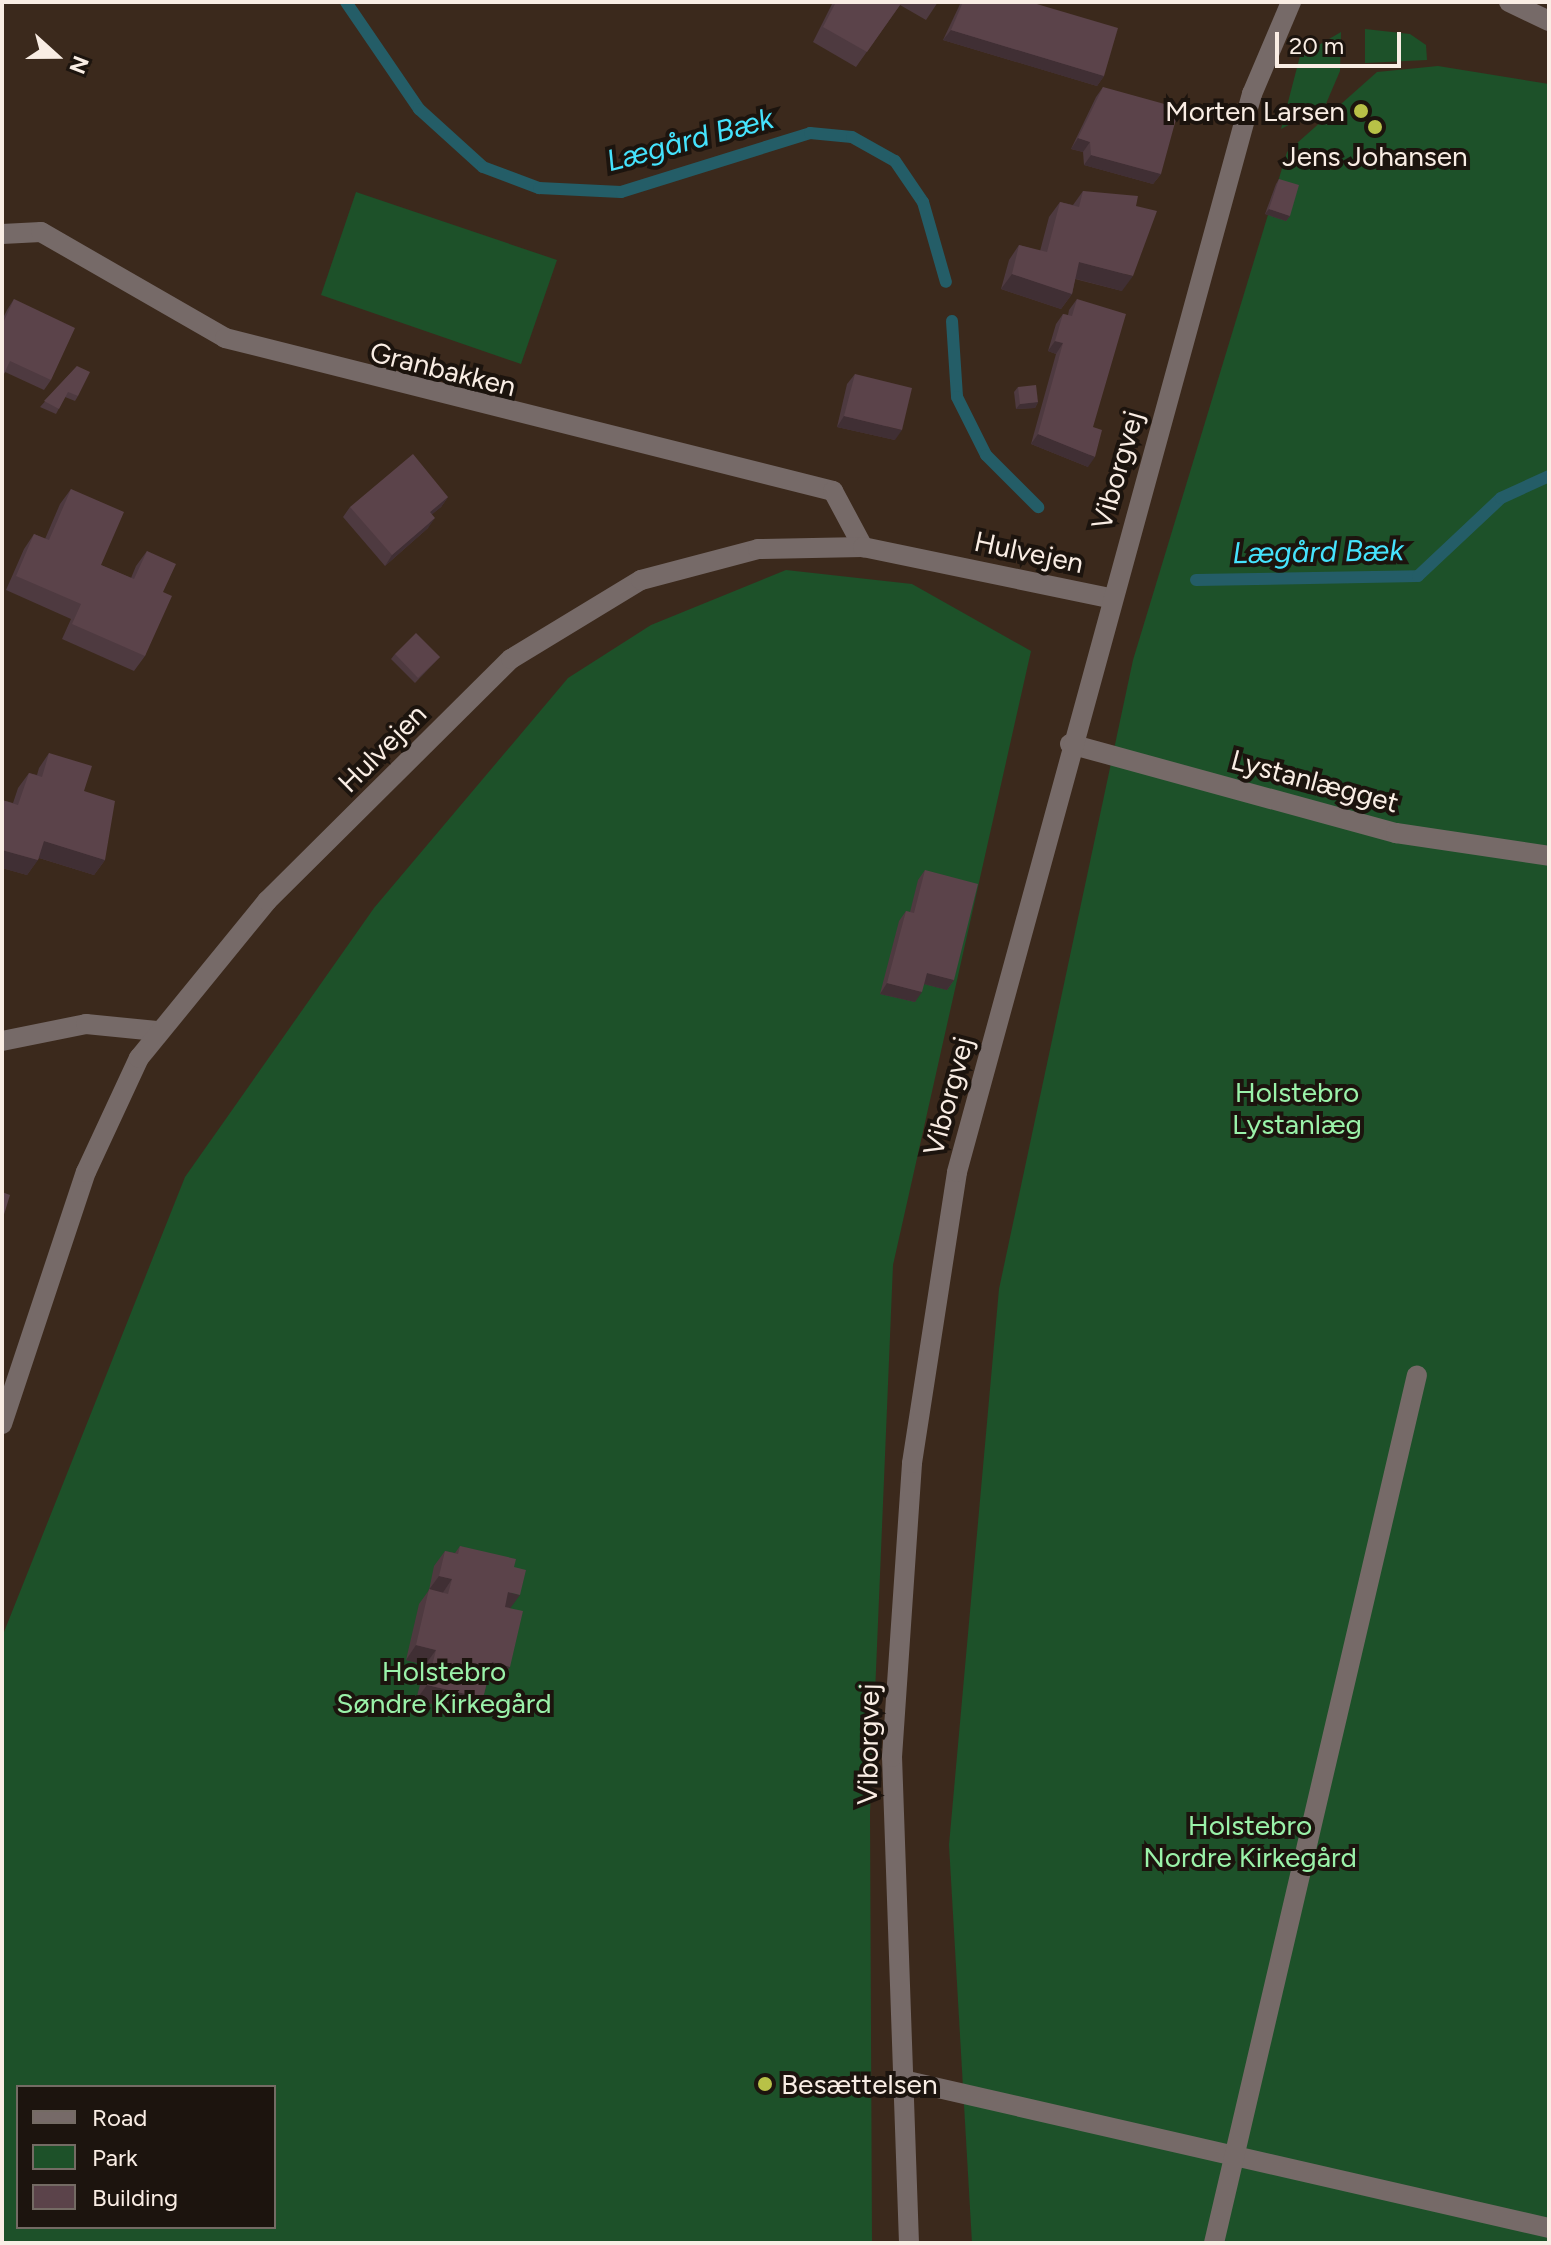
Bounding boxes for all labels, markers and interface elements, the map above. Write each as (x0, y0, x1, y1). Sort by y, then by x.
north arrow (16, 16, 96, 96)
scale bar (1279, 16, 1405, 66)
text: 20 m (1289, 31, 1344, 60)
text: N (63, 52, 95, 78)
place label: Morten Larsen (1165, 94, 1345, 128)
water label: Lægård Bæk (602, 100, 778, 180)
marker: Morten Larsen (1352, 102, 1370, 120)
marker: Jens Johansen (1366, 118, 1384, 136)
place label: Jens Johansen (1282, 139, 1468, 173)
street label: Granbakken (367, 335, 519, 403)
street label: Viborgvej (1084, 407, 1150, 533)
street label: Hulvejen (971, 524, 1087, 580)
water label: Lægård Bæk (1232, 533, 1404, 571)
street label: Hulvejen (331, 697, 433, 799)
street label: Lystanlægget (1228, 743, 1402, 819)
street label: Viborgvej (916, 1033, 980, 1159)
park label: Holstebro Lystanlæg (1232, 1075, 1362, 1141)
park label: Holstebro Søndre Kirkegård (336, 1654, 552, 1720)
street label: Viborgvej (850, 1683, 886, 1805)
park label: Holstebro Nordre Kirkegård (1143, 1808, 1357, 1874)
place label: Besættelsen (781, 2067, 938, 2101)
marker: Besættelsen (756, 2075, 774, 2093)
legend (16, 2085, 276, 2229)
text: Road (92, 2103, 147, 2132)
text: Park (92, 2143, 138, 2172)
text: Building (92, 2183, 178, 2212)

